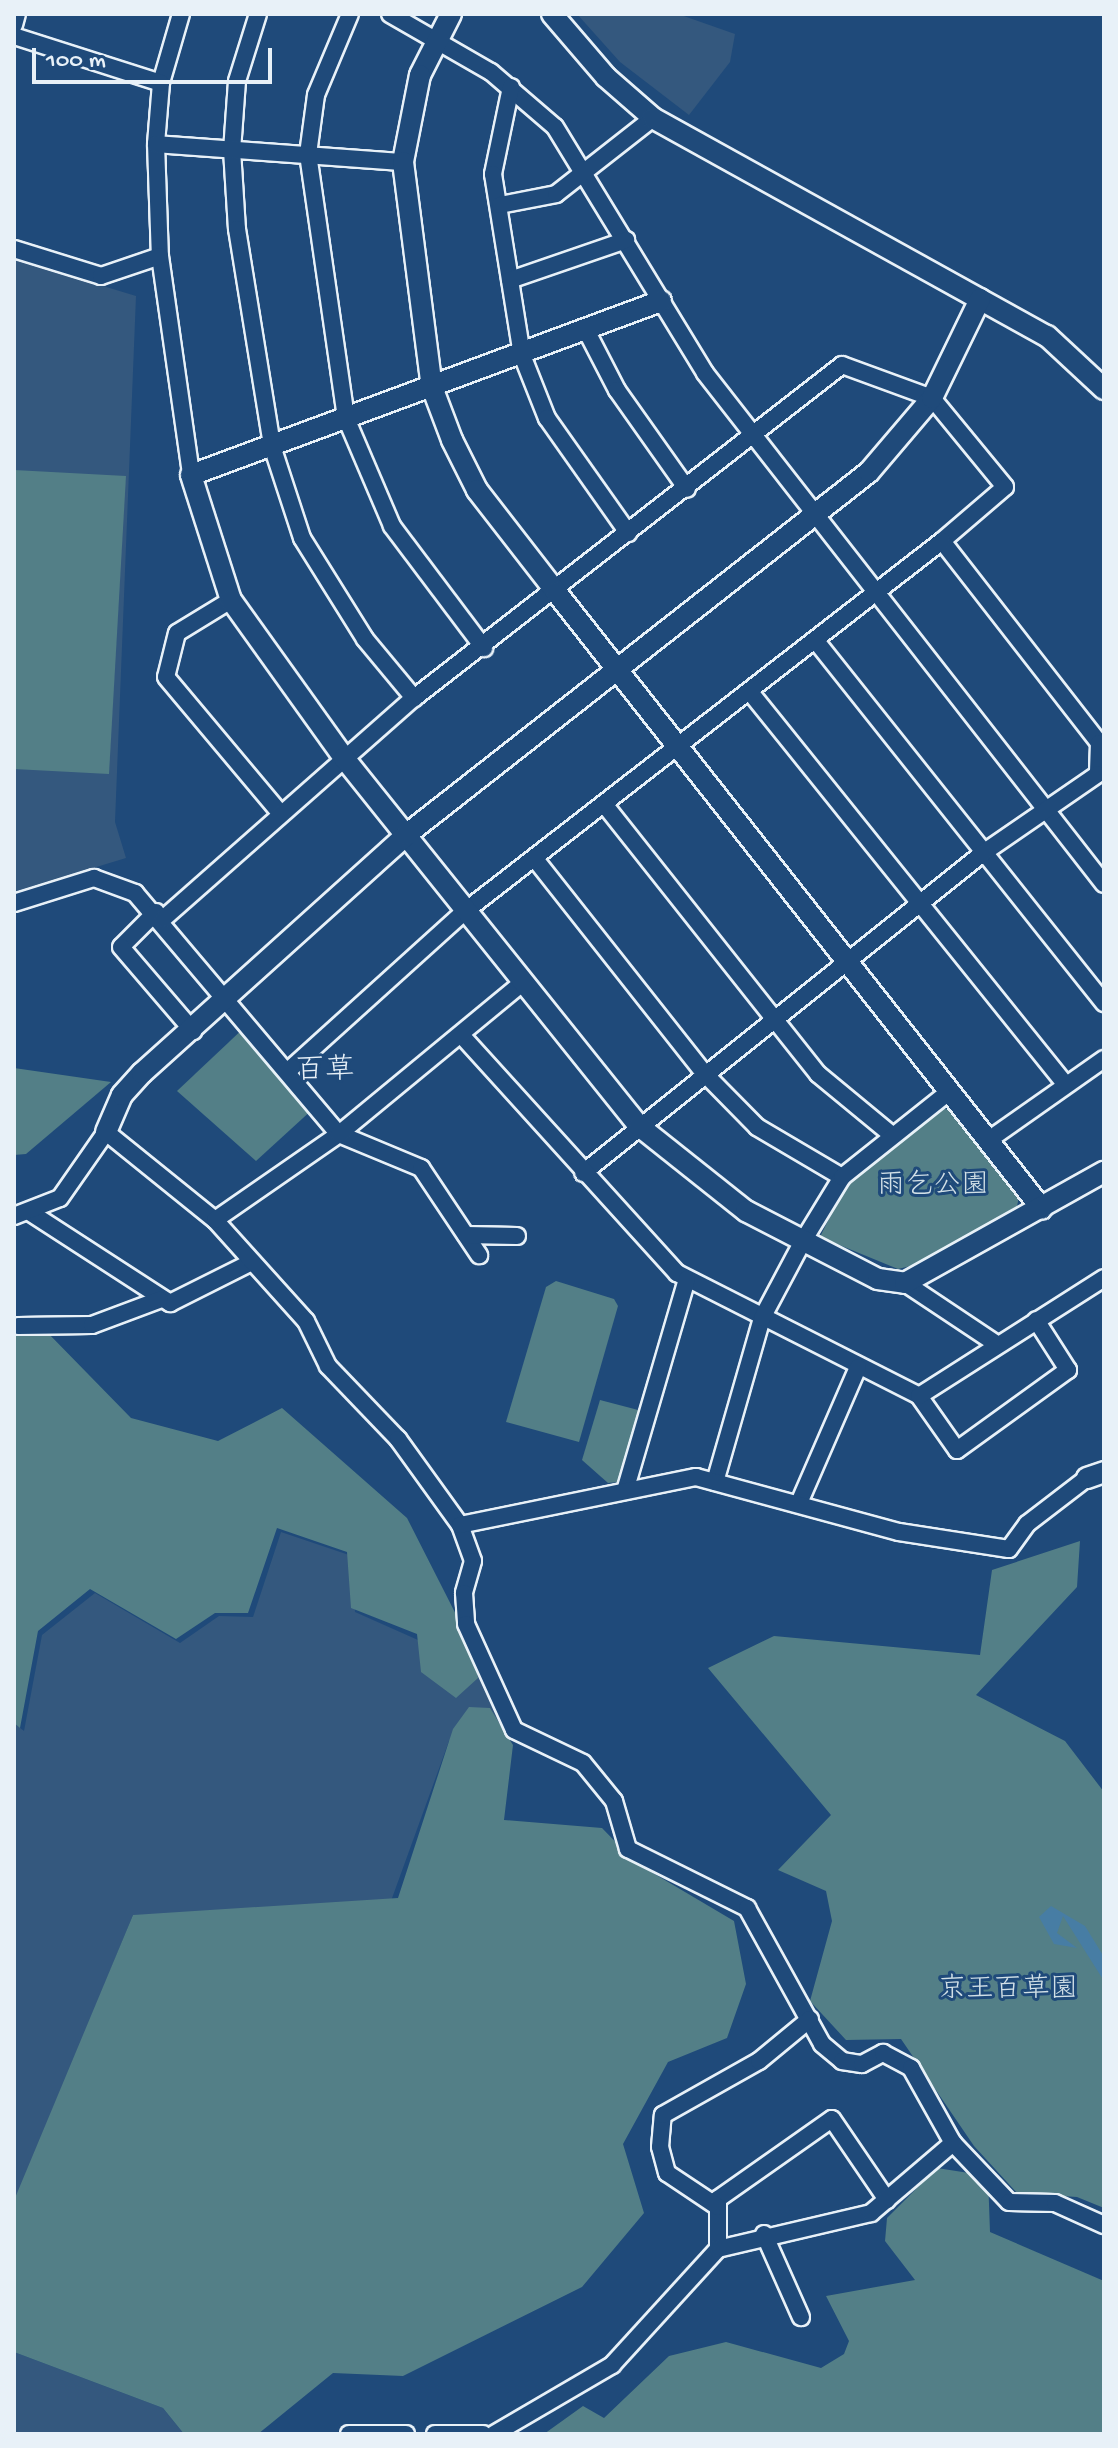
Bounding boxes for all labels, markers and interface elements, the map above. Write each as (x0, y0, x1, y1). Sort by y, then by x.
scale bar (36, 32, 276, 82)
text: 100 m (46, 47, 106, 76)
district label: 百草 (295, 1055, 355, 1091)
park label: 雨乞公園 (877, 1170, 989, 1204)
park label: 京王百草園 (938, 1974, 1078, 2008)

